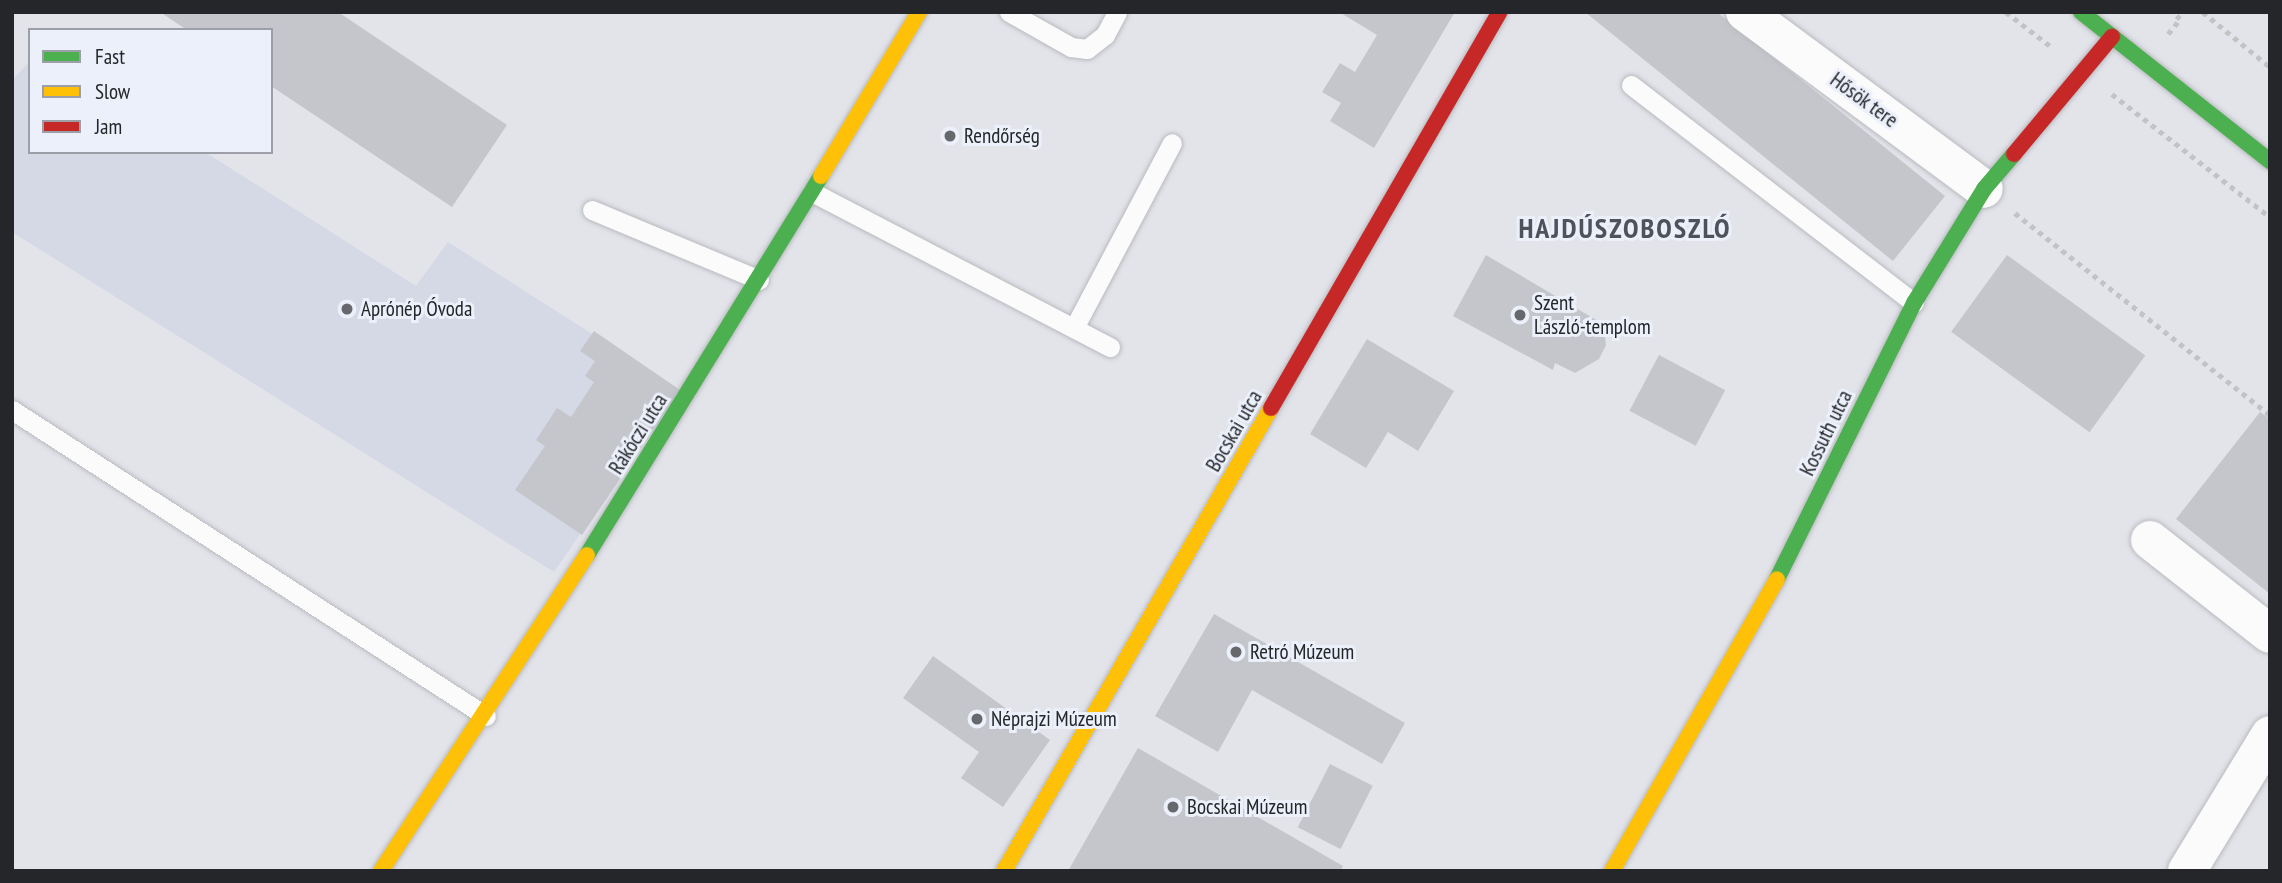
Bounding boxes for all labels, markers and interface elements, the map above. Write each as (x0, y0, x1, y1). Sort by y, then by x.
legend (28, 28, 273, 154)
text: Fast (95, 43, 125, 70)
street label: Hősök tere (1825, 67, 1903, 133)
text: Slow (95, 78, 130, 105)
text: Jam (95, 113, 122, 140)
place label: Rendőrség (964, 123, 1040, 149)
marker: Rendőrség (942, 128, 958, 144)
district label: HAJDÚSZOBOSZLÓ (1520, 211, 1730, 245)
place label: Szent László-templom (1534, 290, 1651, 340)
place label: Aprónép Óvoda (361, 296, 472, 322)
marker: Aprónép Óvoda (339, 301, 355, 317)
marker: Szent László-templom (1512, 307, 1528, 323)
street label: Bocskai utca (1201, 386, 1267, 476)
street label: Kossuth utca (1795, 386, 1857, 480)
street label: Rákóczi utca (604, 389, 672, 479)
place label: Retró Múzeum (1250, 639, 1354, 665)
marker: Retró Múzeum (1228, 644, 1244, 660)
place label: Néprajzi Múzeum (991, 706, 1117, 732)
marker: Néprajzi Múzeum (969, 711, 985, 727)
place label: Bocskai Múzeum (1187, 794, 1307, 820)
marker: Bocskai Múzeum (1165, 799, 1181, 815)

